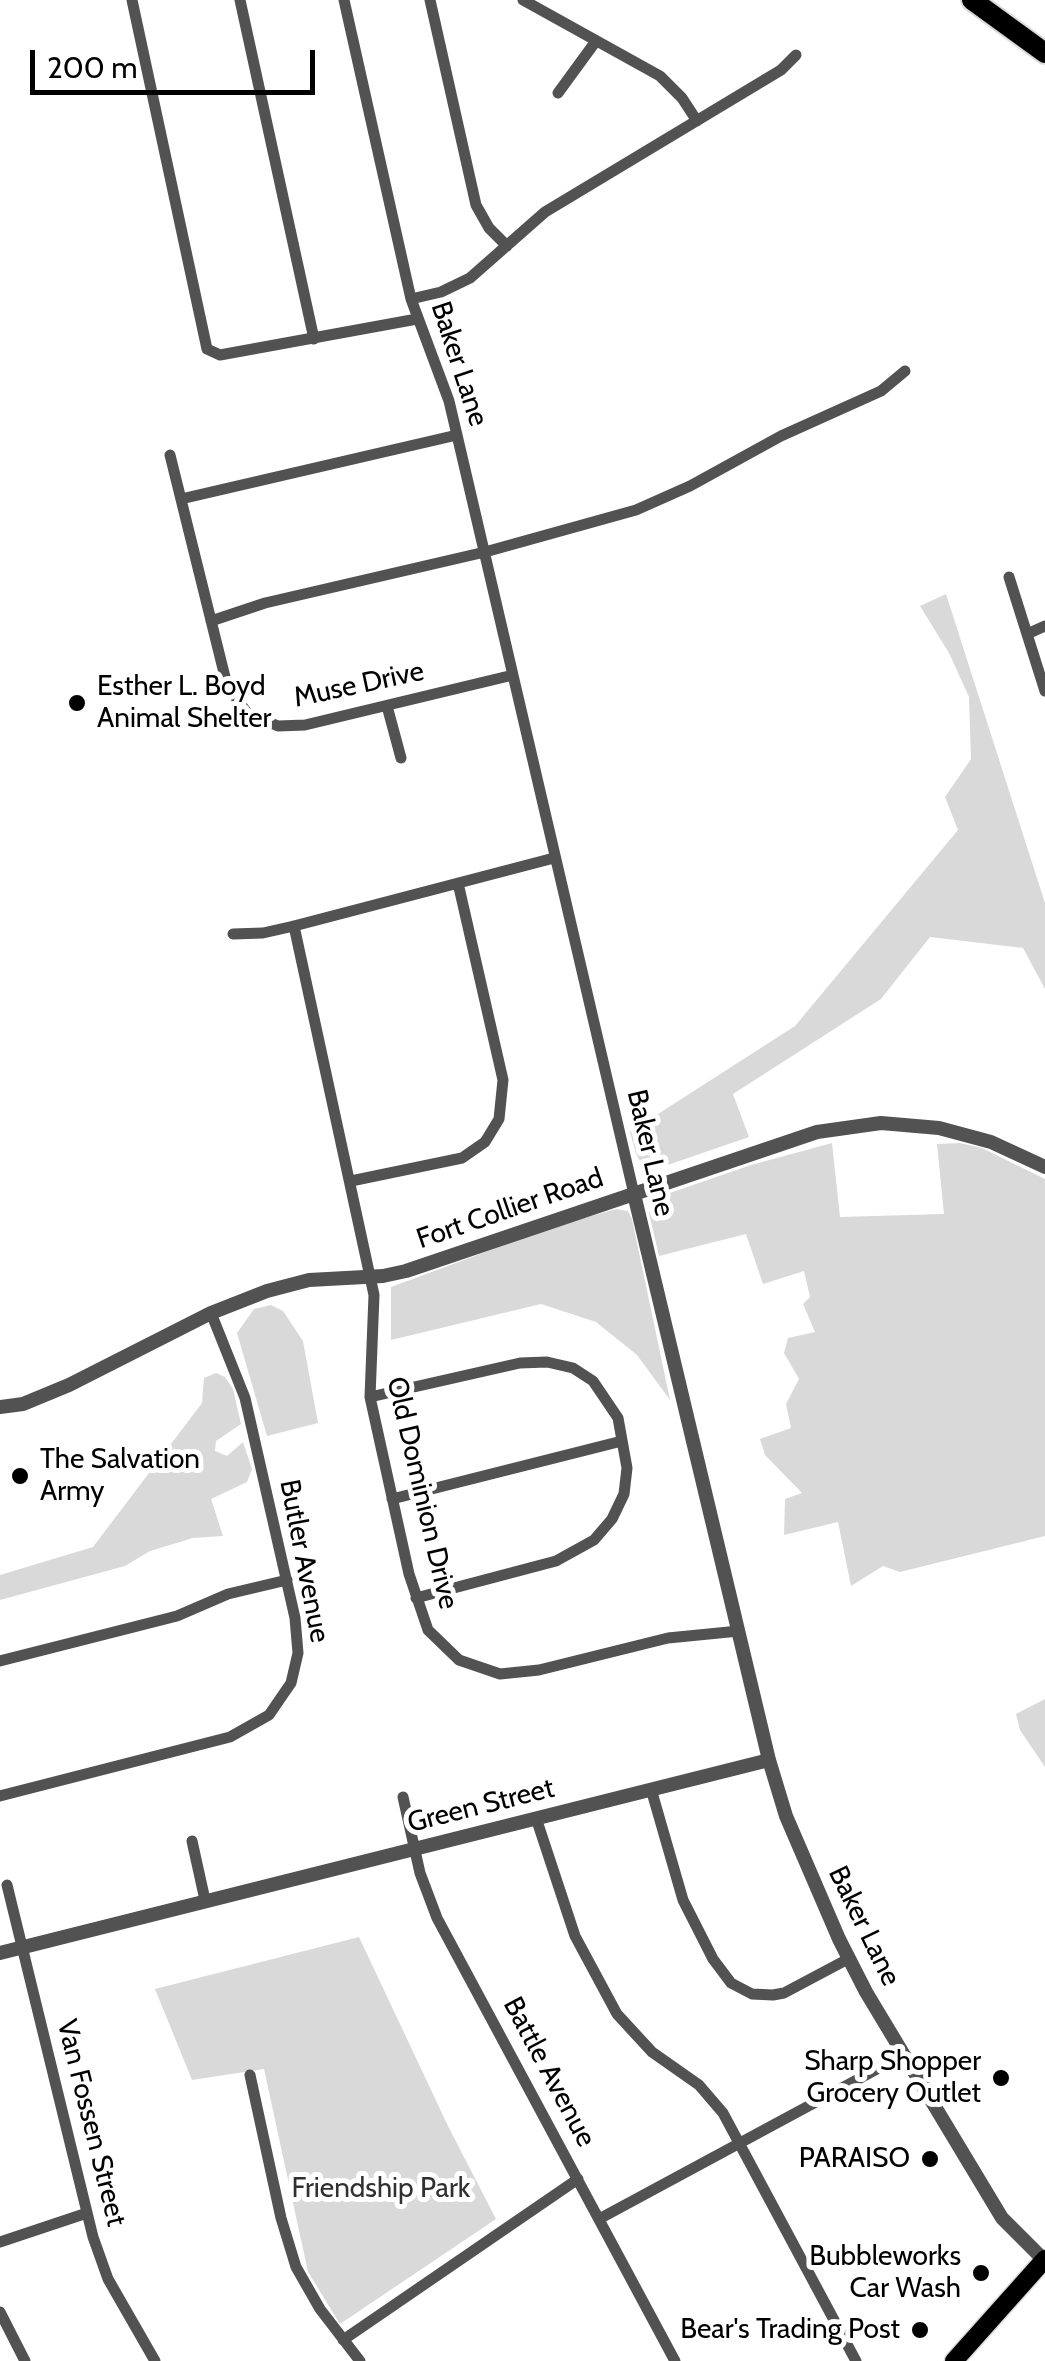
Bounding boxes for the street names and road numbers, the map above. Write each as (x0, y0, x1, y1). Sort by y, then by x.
street label: Baker Lane (423, 297, 495, 431)
street label: Muse Drive (291, 655, 427, 715)
street label: Baker Lane (619, 1086, 681, 1220)
street label: Fort Collier Road (412, 1161, 608, 1257)
street label: Old Dominion Drive (379, 1374, 465, 1612)
street label: Butler Avenue (272, 1477, 336, 1645)
street label: Green Street (404, 1772, 558, 1840)
street label: Baker Lane (821, 1861, 907, 1991)
street label: Battle Avenue (496, 1991, 602, 2153)
street label: Van Fossen Street (49, 2016, 133, 2230)

